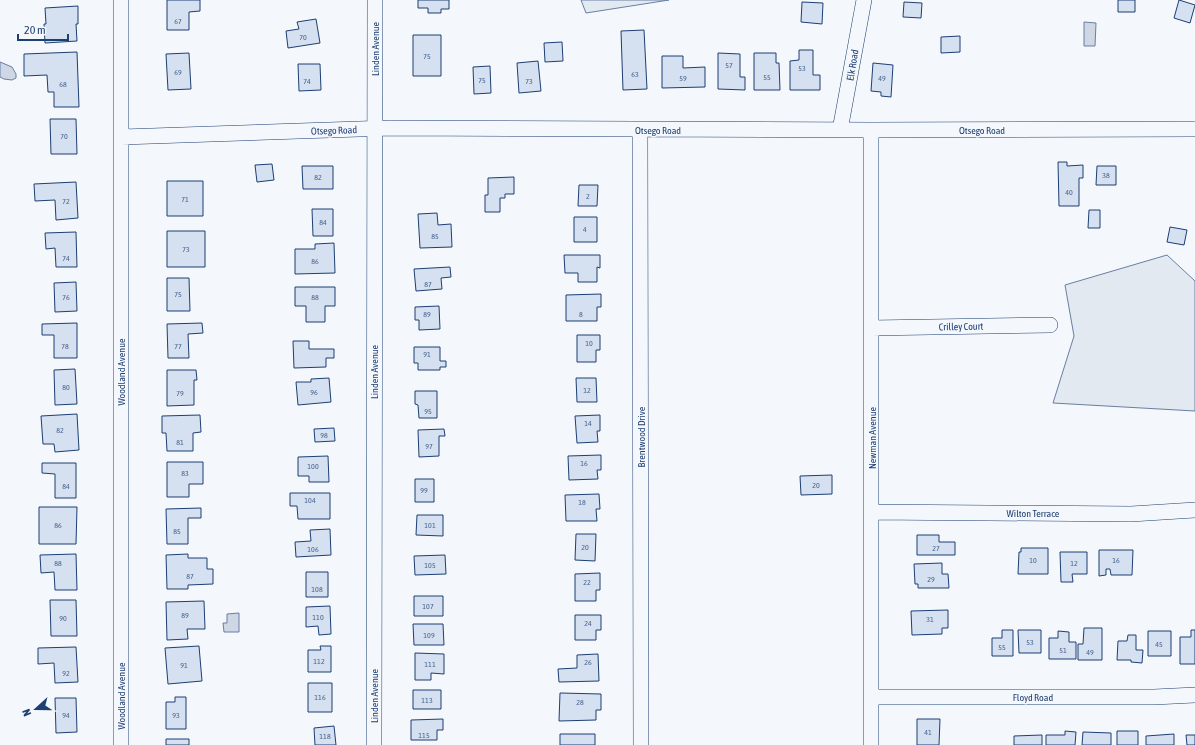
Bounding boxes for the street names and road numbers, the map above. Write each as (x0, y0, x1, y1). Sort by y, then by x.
street label: Linden Avenue (370, 21, 381, 76)
street label: Elk Road (844, 48, 861, 82)
street label: Otsego Road (311, 124, 357, 137)
street label: Otsego Road (635, 125, 681, 136)
street label: Otsego Road (959, 125, 1005, 136)
street label: Crilley Court (939, 321, 984, 332)
street label: Woodland Avenue (116, 338, 127, 406)
street label: Linden Avenue (369, 344, 380, 399)
street label: Brentwood Drive (636, 406, 647, 467)
street label: Newman Avenue (867, 407, 878, 469)
street label: Wilton Terrace (1007, 508, 1060, 519)
street label: Woodland Avenue (116, 662, 127, 730)
street label: Linden Avenue (369, 668, 380, 723)
street label: Floyd Road (1013, 692, 1053, 703)

